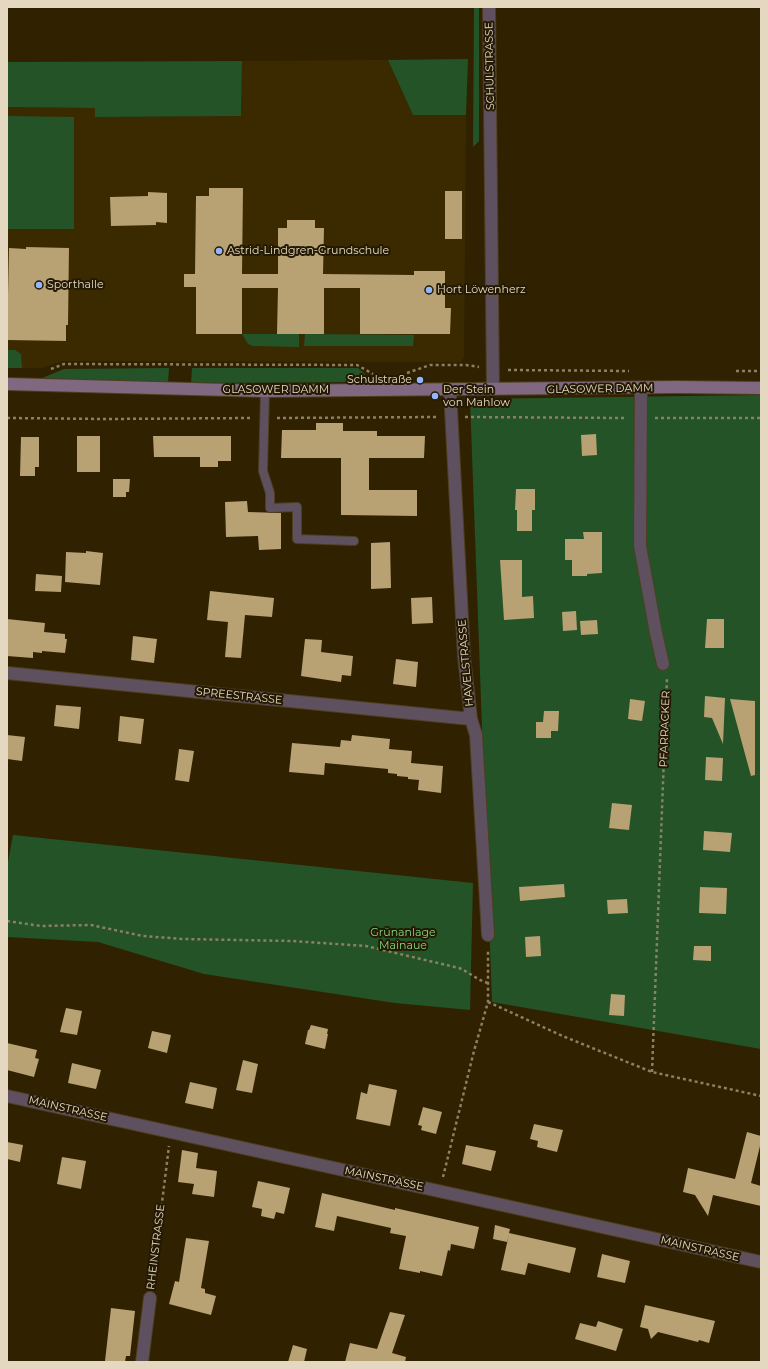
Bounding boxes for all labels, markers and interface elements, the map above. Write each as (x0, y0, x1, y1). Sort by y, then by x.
street label: SCHULSTRASSE (483, 22, 497, 110)
place label: Astrid-Lindgren-Grundschule (227, 244, 389, 258)
marker: Astrid-Lindgren-Grundschule (214, 246, 224, 256)
place label: Sporthalle (47, 278, 104, 292)
marker: Sporthalle (34, 280, 44, 290)
place label: Hort Löwenherz (437, 283, 526, 297)
marker: Hort Löwenherz (424, 285, 434, 295)
place label: Schulstraße (347, 373, 412, 387)
marker: Schulstraße (415, 375, 425, 385)
street label: GLASOWER DAMM (547, 381, 653, 397)
street label: GLASOWER DAMM (223, 383, 329, 397)
place label: Der Stein von Mahlow (443, 383, 510, 409)
marker: Der Stein von Mahlow (430, 391, 440, 401)
street label: HAVELSTRASSE (456, 619, 476, 707)
street label: SPREESTRASSE (195, 685, 283, 707)
street label: PFARRACKER (657, 690, 673, 768)
park label: Grünanlage Mainaue (370, 926, 436, 952)
street label: MAINSTRASSE (27, 1094, 109, 1124)
street label: MAINSTRASSE (343, 1164, 425, 1194)
street label: RHEINSTRASSE (144, 1203, 168, 1291)
street label: MAINSTRASSE (659, 1234, 741, 1264)

